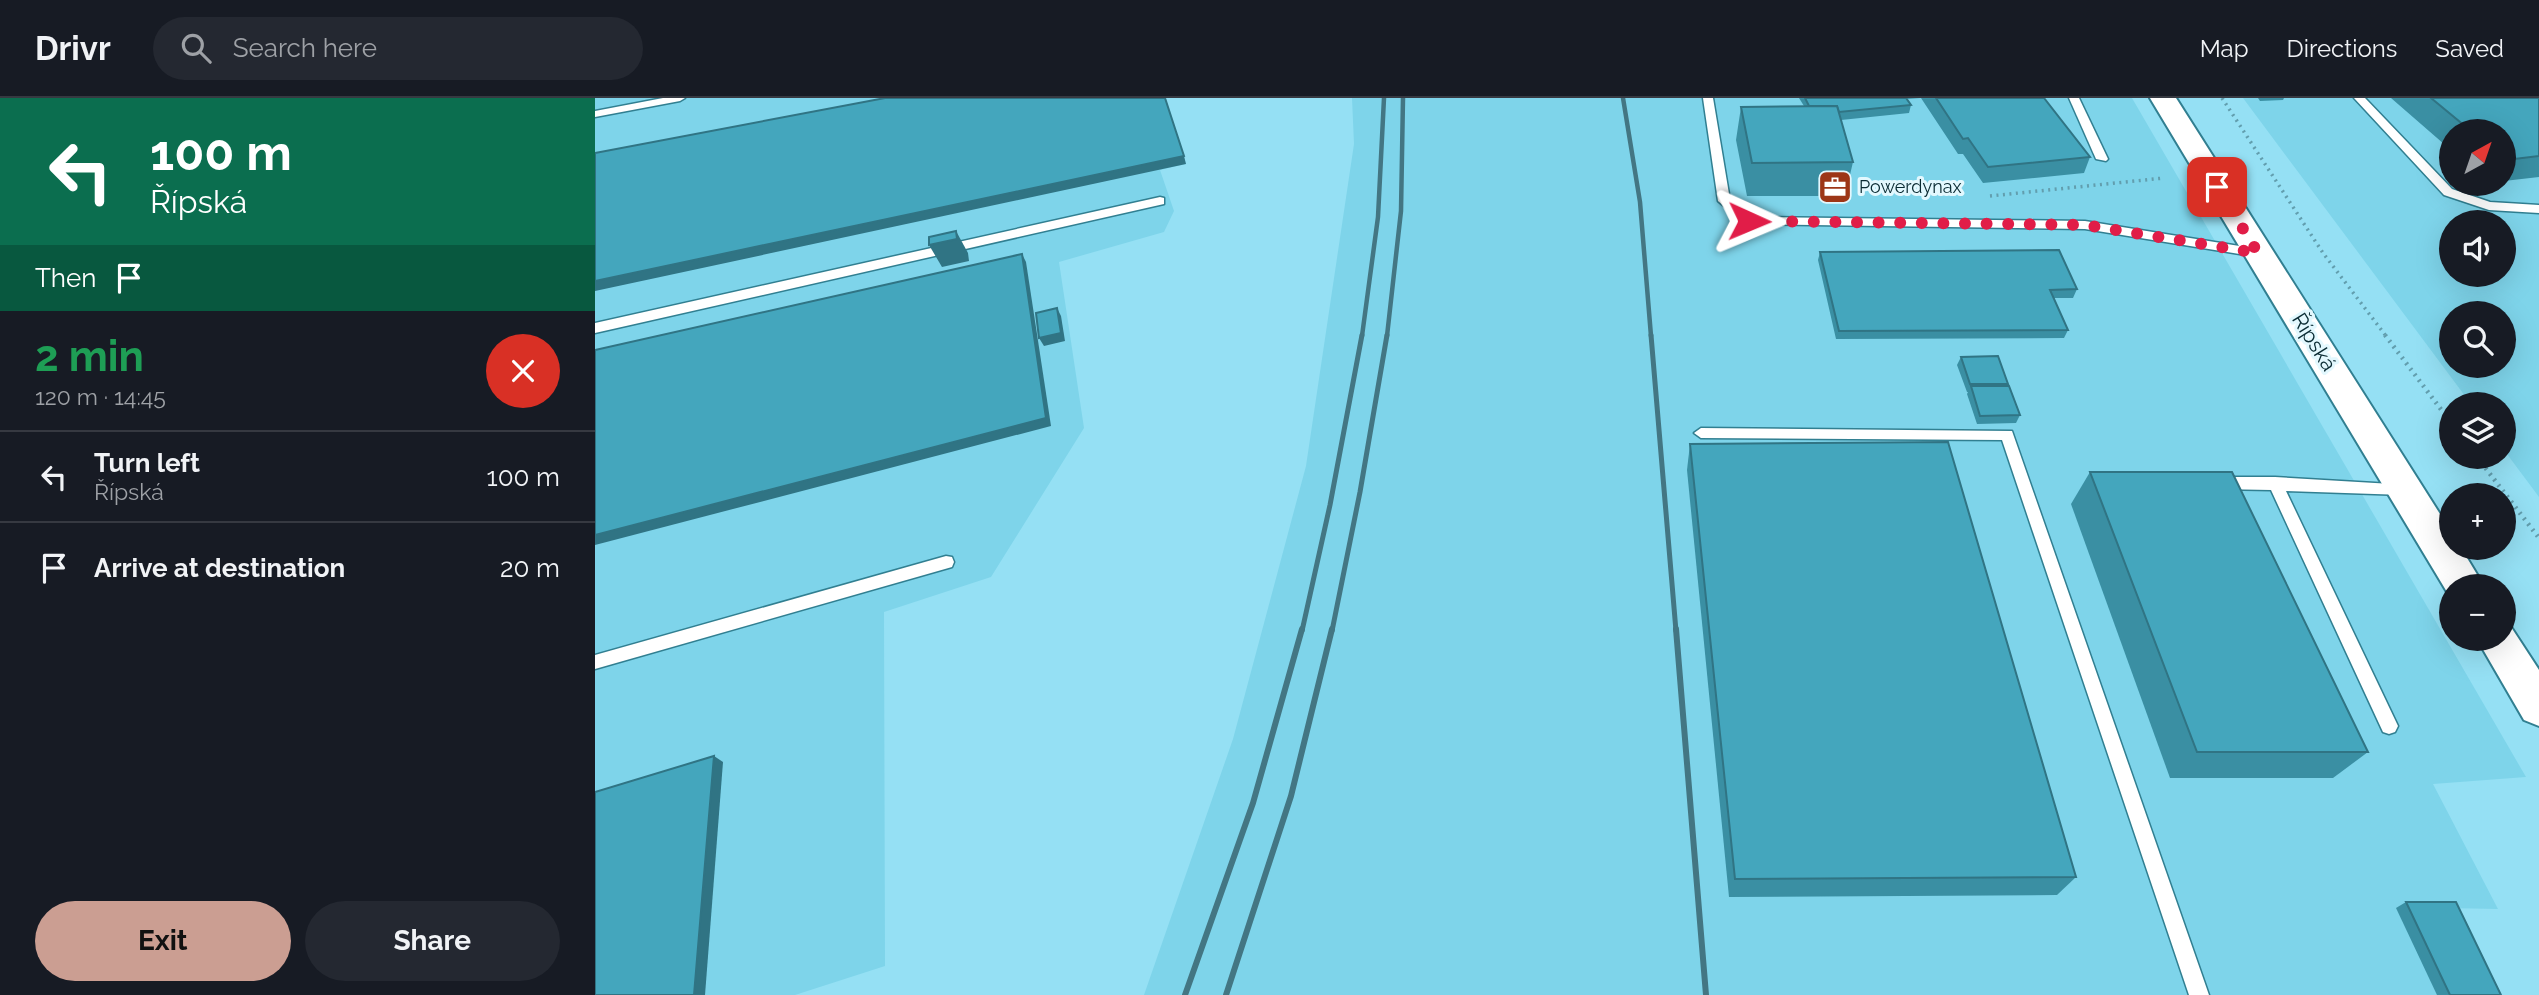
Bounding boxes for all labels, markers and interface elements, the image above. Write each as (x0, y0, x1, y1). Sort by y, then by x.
search box (153, 17, 643, 80)
text: Drivr (35, 29, 111, 68)
icon: search (177, 29, 215, 67)
text: Search here (233, 33, 377, 63)
text: Map (2200, 34, 2249, 63)
text: Directions (2287, 34, 2397, 63)
text: Saved (2435, 34, 2504, 63)
north arrow (2439, 119, 2517, 196)
map controls (2439, 119, 2516, 651)
text: 100 m (150, 124, 292, 181)
icon: left (35, 126, 126, 217)
pin (2187, 157, 2247, 217)
office icon: Powerdynax (1816, 168, 1854, 206)
icon: arrive (2198, 168, 2236, 206)
place label: Powerdynax (1859, 176, 1962, 197)
text: Řípská (150, 183, 247, 220)
position arrow (1712, 184, 1786, 258)
button: sound (2439, 210, 2516, 287)
icon: arrive (110, 259, 148, 297)
text: Then (35, 263, 96, 293)
button: search (2439, 301, 2516, 378)
street label: Řípská (2287, 308, 2342, 375)
text: 2 min (35, 332, 144, 381)
button: close (486, 334, 560, 408)
text: 120 m · 14:45 (35, 383, 166, 410)
button: layers (2439, 392, 2516, 469)
text: Turn left (94, 448, 200, 478)
icon: left (35, 458, 73, 496)
text: 100 m (487, 462, 560, 492)
text: Řípská (94, 478, 164, 505)
button: + (2439, 483, 2516, 560)
icon: arrive (35, 549, 73, 587)
text: Arrive at destination (94, 553, 345, 583)
text: 20 m (500, 553, 560, 583)
button: − (2439, 574, 2516, 651)
button: Exit (35, 901, 291, 981)
button: Share (305, 901, 560, 981)

